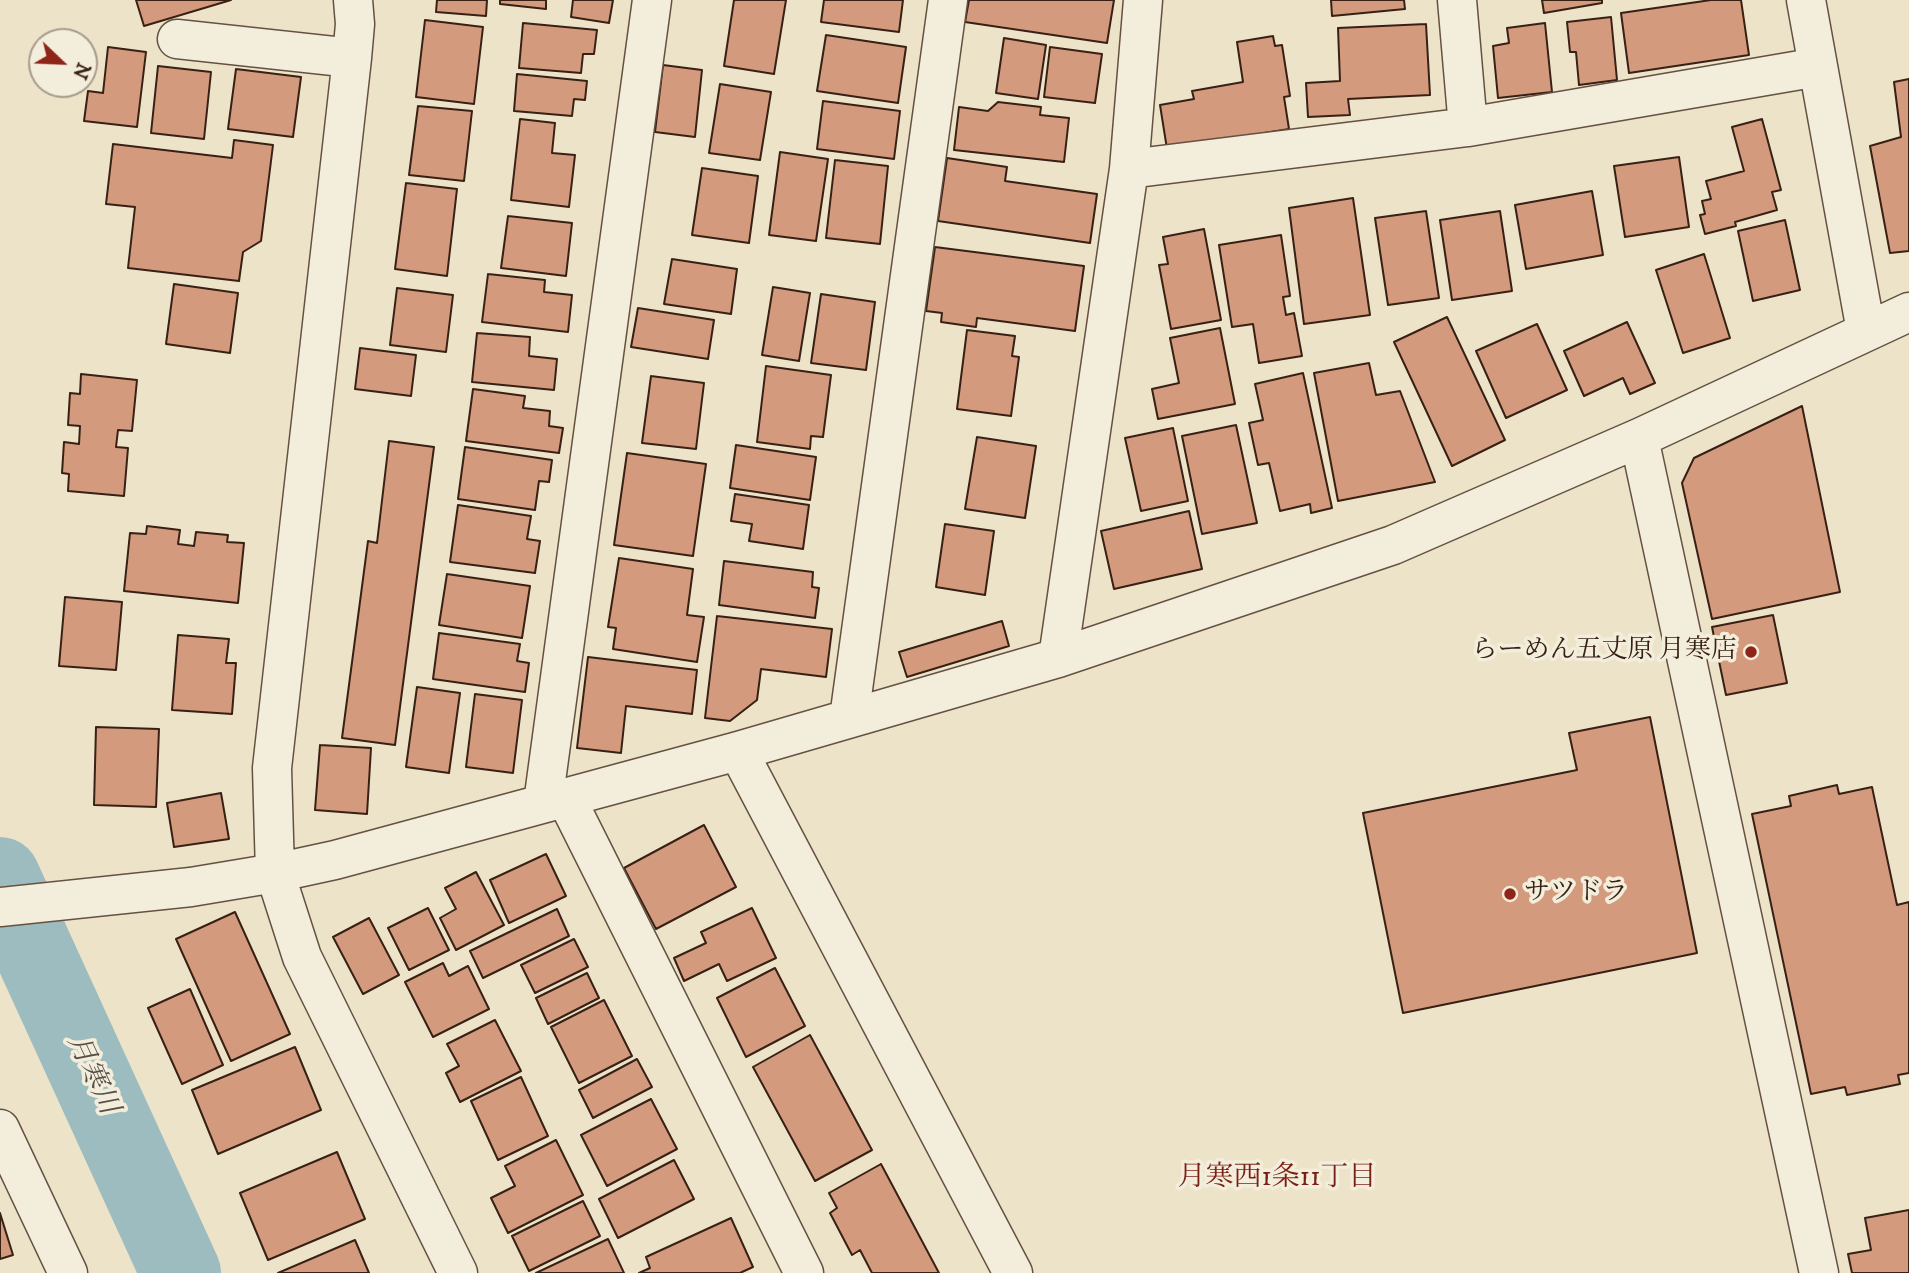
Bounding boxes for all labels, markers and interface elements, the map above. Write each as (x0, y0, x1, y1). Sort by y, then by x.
north arrow (28, 28, 98, 98)
text: N (67, 59, 95, 82)
place label: らーめん五丈原 月寒店 (1471, 636, 1737, 668)
marker: らーめん五丈原 月寒店 (1743, 644, 1759, 660)
place label: サツドラ (1524, 878, 1628, 910)
marker: サツドラ (1502, 886, 1518, 902)
water label: 月寒川 (58, 1030, 124, 1120)
district label: 月寒西1条11丁目 (1178, 1162, 1376, 1196)

